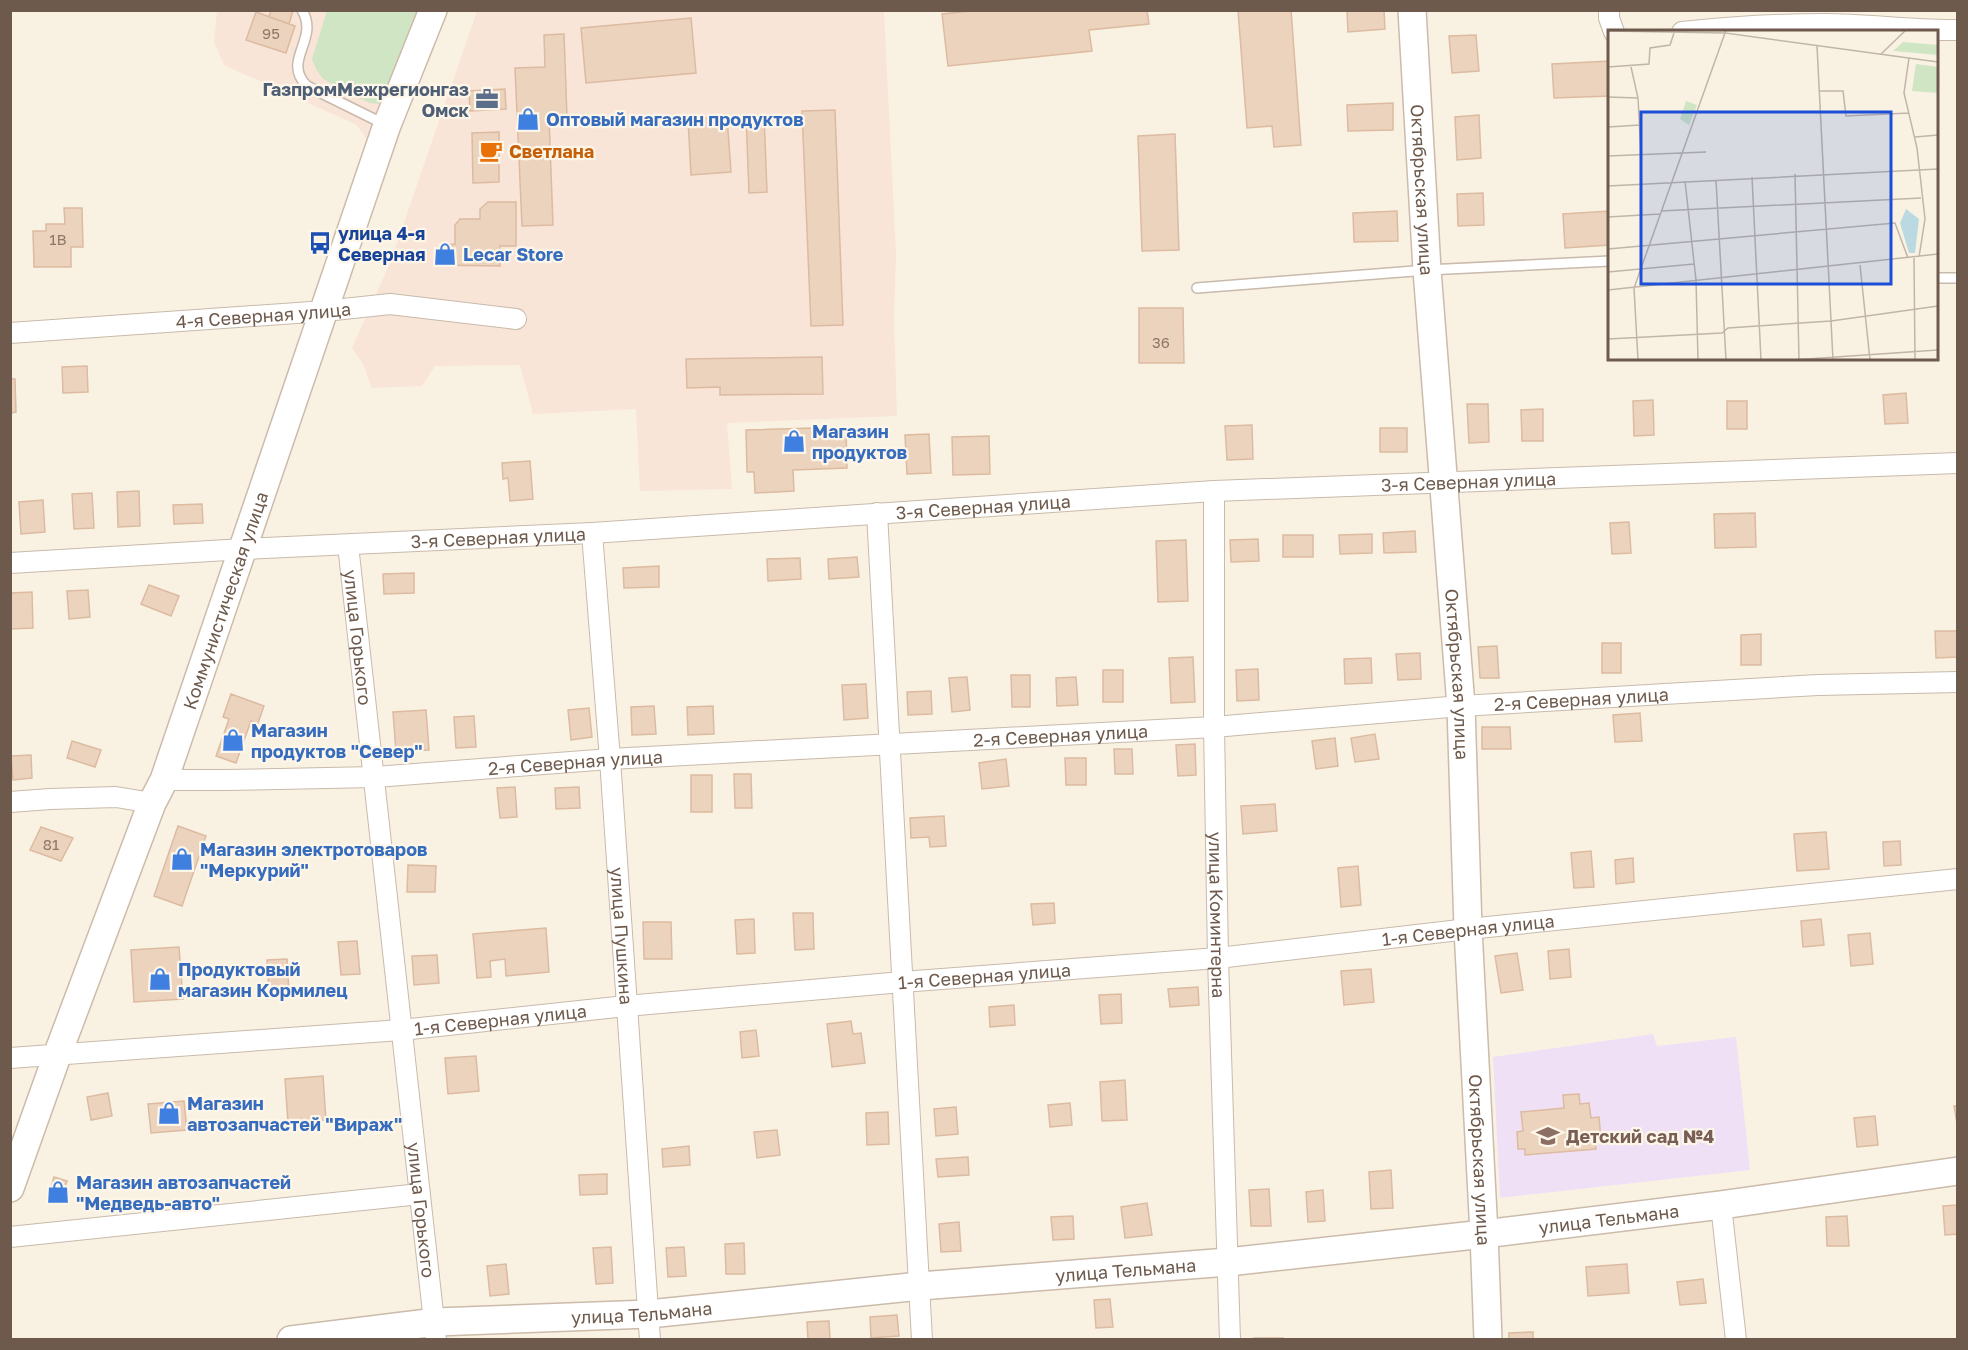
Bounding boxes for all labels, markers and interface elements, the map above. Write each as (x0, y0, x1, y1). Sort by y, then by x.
house number: 95 (262, 24, 280, 42)
inset map (1608, 30, 1938, 360)
place label: ГазпромМежрегионгаз Омск (262, 78, 470, 121)
office icon: ГазпромМежрегионгаз Омск (474, 86, 500, 112)
street label: Октябрьская улица (1406, 103, 1438, 276)
shop icon: Оптовый магазин продуктов (515, 106, 541, 132)
place label: Оптовый магазин продуктов (546, 108, 804, 130)
cafe icon: Светлана (478, 138, 504, 164)
place label: Светлана (509, 140, 594, 162)
place label: улица 4-я Северная (338, 222, 425, 265)
house number: 1В (49, 230, 67, 248)
bus stop icon: улица 4-я Северная (307, 230, 333, 256)
shop icon: Lecar Store (432, 241, 458, 267)
place label: Lecar Store (463, 243, 564, 265)
street label: 4-я Северная улица (175, 297, 352, 332)
house number: 36 (1152, 333, 1170, 351)
place label: Магазин продуктов (812, 420, 907, 463)
shop icon: Магазин продуктов (781, 428, 807, 454)
street label: 3-я Северная улица (1381, 467, 1557, 496)
street label: Коммунистическая улица (178, 489, 272, 712)
street label: 3-я Северная улица (895, 490, 1071, 523)
street label: 3-я Северная улица (410, 522, 586, 552)
street label: улица Горького (340, 568, 377, 706)
street label: Октябрьская улица (1441, 588, 1474, 760)
street label: 2-я Северная улица (1493, 683, 1669, 715)
place label: Магазин продуктов "Север" (251, 719, 423, 762)
street label: 2-я Северная улица (973, 720, 1149, 751)
shop icon: Магазин продуктов "Север" (220, 727, 246, 753)
street label: 2-я Северная улица (487, 745, 663, 779)
street label: улица Коминтерна (1205, 831, 1230, 999)
house number: 81 (43, 835, 59, 853)
place label: Магазин электротоваров "Меркурий" (200, 838, 427, 881)
shop icon: Магазин электротоваров "Меркурий" (169, 846, 195, 872)
street label: улица Пушкина (606, 866, 638, 1005)
street label: 1-я Северная улица (1381, 909, 1555, 950)
place label: Продуктовый магазин Кормилец (178, 958, 348, 1001)
street label: 1-я Северная улица (897, 958, 1072, 993)
shop icon: Продуктовый магазин Кормилец (147, 966, 173, 992)
street label: 1-я Северная улица (413, 999, 588, 1040)
street label: Октябрьская улица (1465, 1073, 1495, 1246)
place label: Магазин автозапчастей "Вираж" (187, 1092, 402, 1135)
shop icon: Магазин автозапчастей "Вираж" (156, 1100, 182, 1126)
school or university icon: Детский сад №4 (1535, 1123, 1561, 1149)
place label: Детский сад №4 (1566, 1125, 1714, 1147)
street label: улица Горького (403, 1141, 440, 1279)
place label: Магазин автозапчастей "Медведь-авто" (76, 1171, 291, 1214)
shop icon: Магазин автозапчастей "Медведь-авто" (45, 1179, 71, 1205)
street label: улица Тельмана (1537, 1199, 1680, 1238)
street label: улица Тельмана (1054, 1254, 1197, 1286)
street label: улица Тельмана (571, 1297, 713, 1328)

